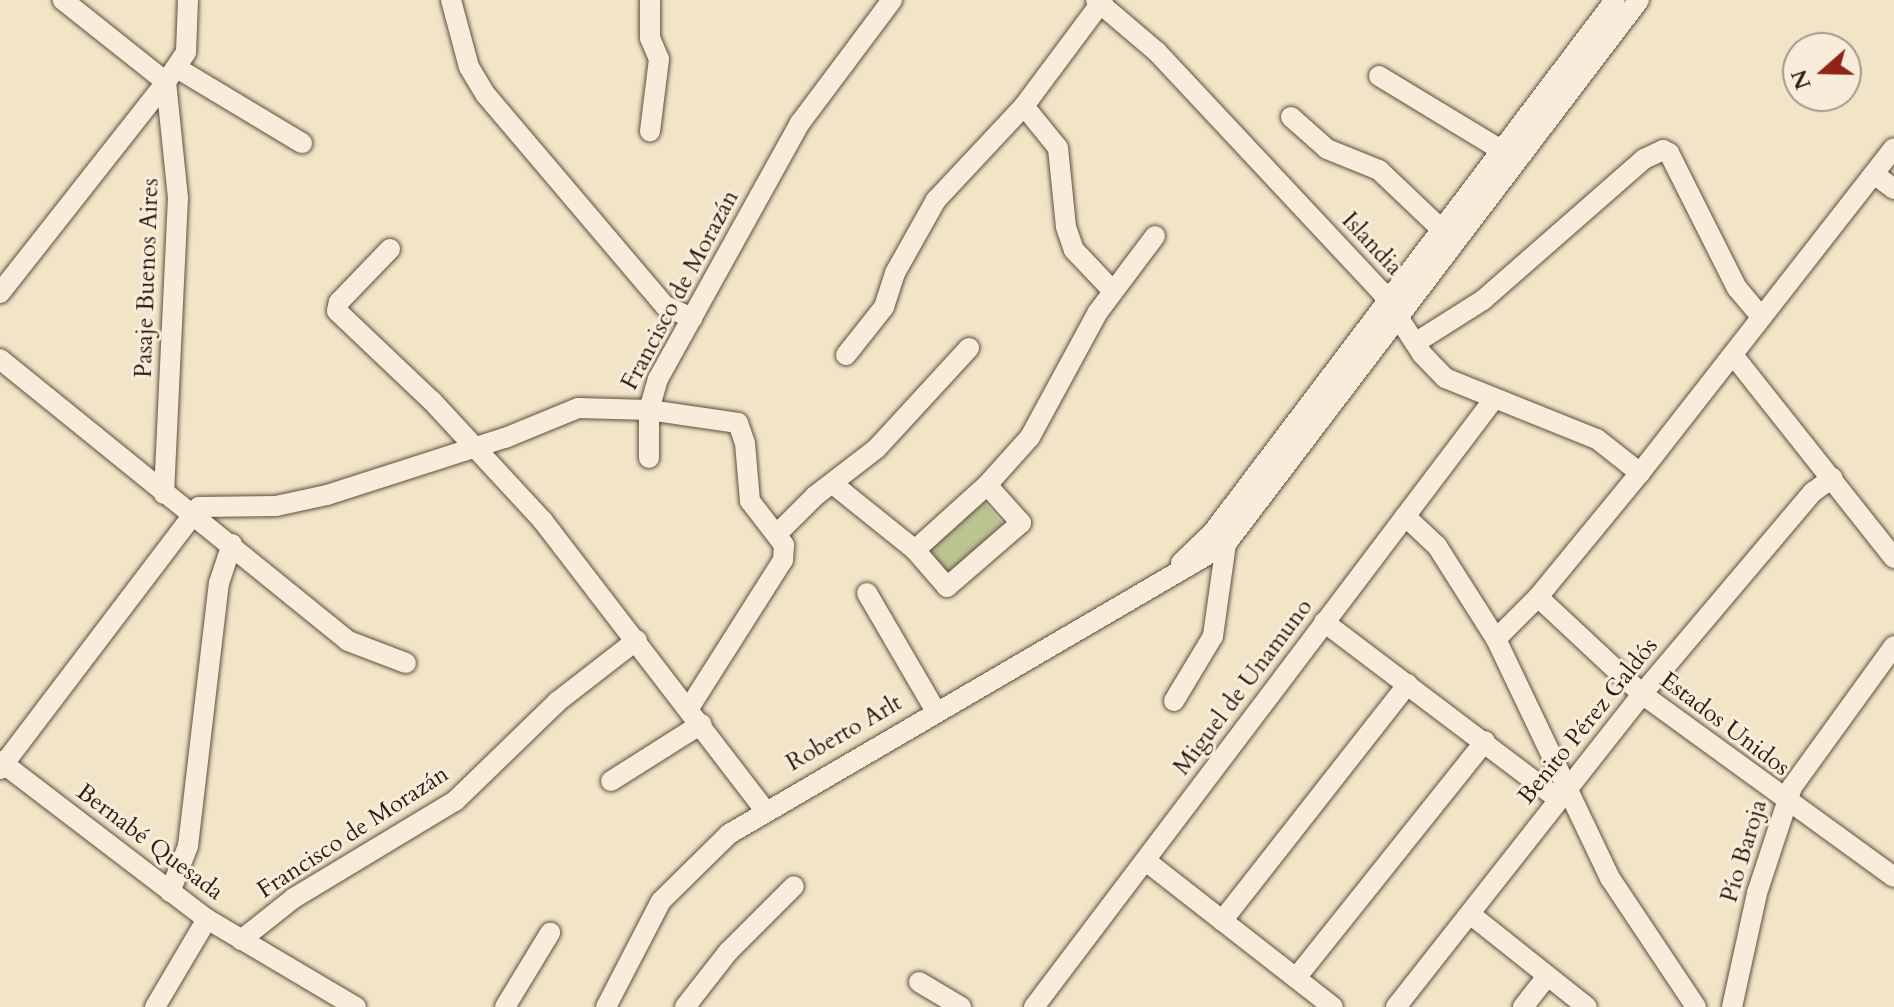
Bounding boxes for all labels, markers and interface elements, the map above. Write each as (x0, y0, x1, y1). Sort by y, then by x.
north arrow (1782, 32, 1862, 112)
text: N (1784, 65, 1819, 94)
street label: Pasaje Buenos Aires (129, 178, 165, 378)
street label: Francisco de Morazán (615, 185, 745, 395)
street label: Islandia (1335, 206, 1409, 282)
street label: Miguel de Unamuno (1167, 593, 1319, 781)
street label: Benito Pérez Galdós (1512, 632, 1664, 810)
street label: Estados Unidos (1655, 666, 1795, 782)
street label: Roberto Arlt (781, 688, 907, 778)
street label: Francisco de Morazán (252, 759, 454, 905)
street label: Bernabé Quesada (71, 777, 229, 907)
street label: Pío Baroja (1715, 796, 1773, 906)

